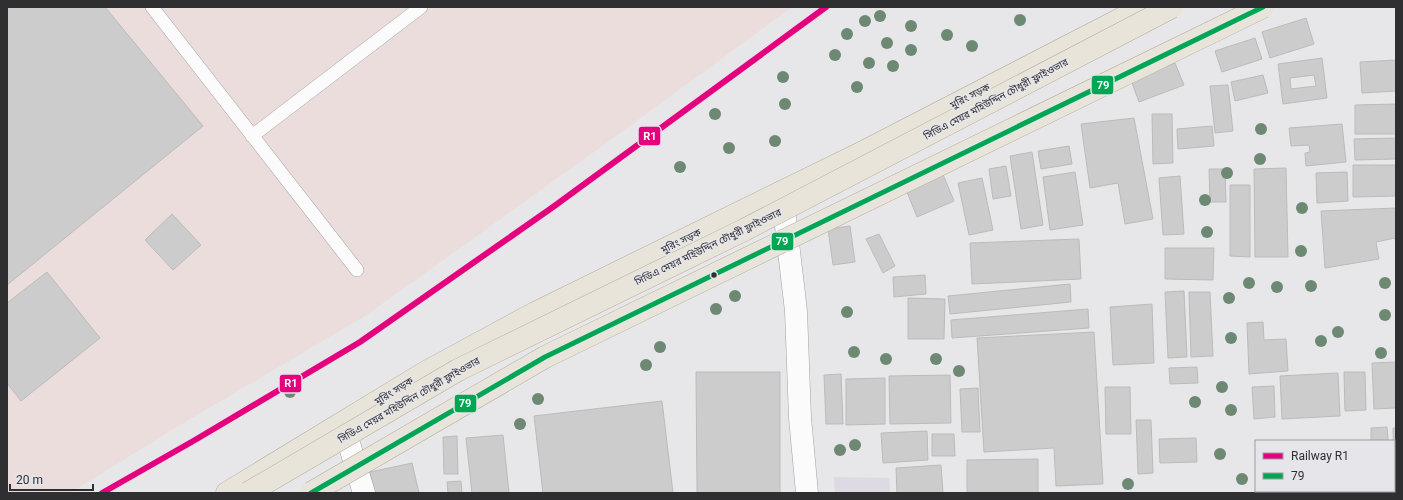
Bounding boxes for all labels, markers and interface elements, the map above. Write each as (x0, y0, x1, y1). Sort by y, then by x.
street label: সিডিএ মেয়র মহিউদ্দিন চৌধুরী ফ্লাইওভার (921, 56, 1071, 143)
line badge: 79 (1091, 75, 1114, 95)
text: 79 (1097, 79, 1109, 92)
street label: মুরিং সড়ক (947, 81, 993, 112)
line badge: R1 (638, 126, 661, 146)
text: R1 (643, 130, 657, 143)
street label: সিডিএ মেয়র মহিউদ্দিন চৌধুরী ফ্লাইওভার (632, 206, 784, 289)
street label: মুরিং সড়ক (658, 226, 704, 257)
line badge: 79 (771, 232, 794, 251)
text: 79 (776, 235, 788, 248)
unlabelled marker (709, 270, 719, 280)
street label: সিডিএ মেয়র মহিউদ্দিন চৌধুরী ফ্লাইওভার (335, 354, 483, 447)
line badge: R1 (279, 374, 302, 393)
street label: মুরিং সড়ক (372, 374, 416, 408)
text: R1 (284, 377, 298, 390)
line badge: 79 (454, 394, 477, 413)
text: 79 (459, 397, 471, 410)
legend (1255, 440, 1395, 492)
text: Railway R1 (1291, 449, 1349, 463)
scale bar (10, 466, 93, 492)
text: 79 (1291, 469, 1305, 483)
text: 20 m (16, 473, 43, 487)

